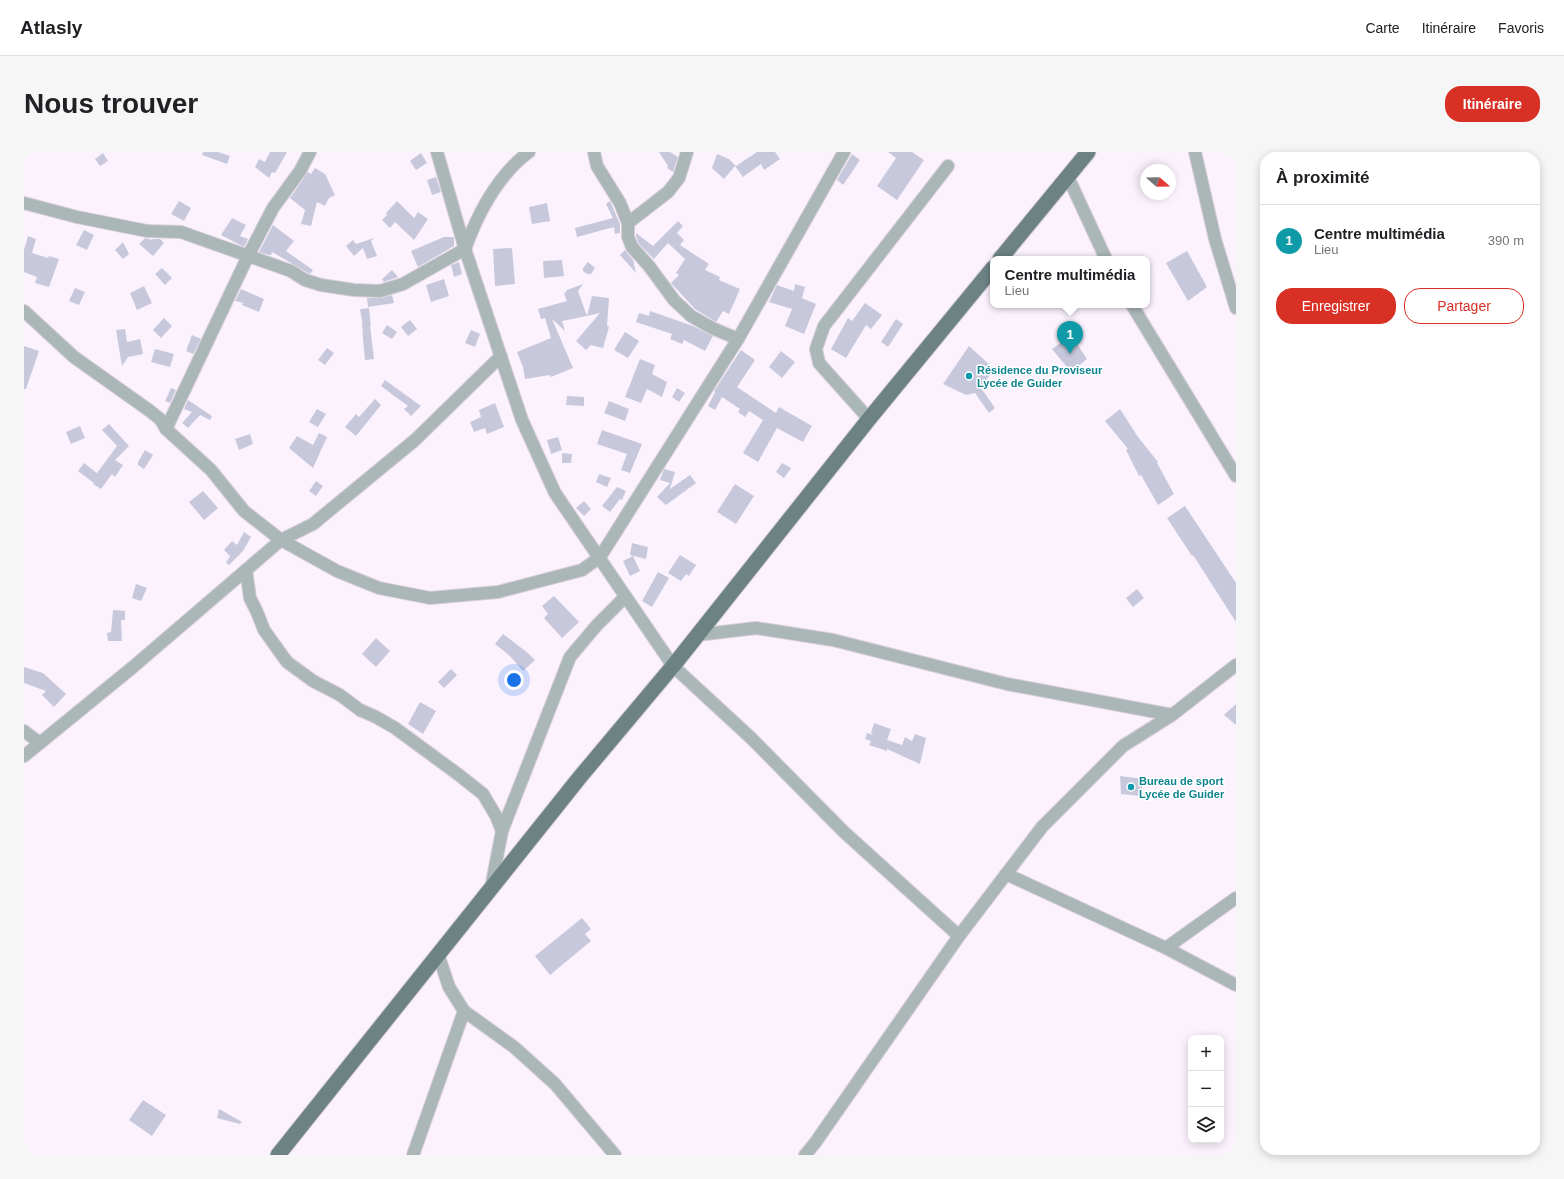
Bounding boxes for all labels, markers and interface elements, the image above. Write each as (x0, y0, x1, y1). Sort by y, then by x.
text: Atlasly (20, 17, 82, 38)
text: Carte (1365, 20, 1400, 36)
text: Itinéraire (1422, 20, 1476, 36)
text: Favoris (1498, 20, 1544, 36)
button: Itinéraire (1445, 86, 1540, 122)
text: Nous trouver (24, 88, 198, 119)
north arrow (1140, 164, 1176, 200)
text: À proximité (1276, 168, 1370, 187)
text: Centre multimédia (1314, 225, 1445, 242)
text: 1 (1285, 233, 1293, 248)
text: 390 m (1488, 233, 1524, 248)
text: Lieu (1314, 242, 1339, 257)
popup (990, 256, 1150, 308)
text: Centre multimédia (1005, 266, 1135, 283)
text: Lieu (1005, 283, 1029, 298)
button: Enregistrer (1276, 288, 1396, 324)
button: Partager (1404, 288, 1524, 324)
pin: 1 (1057, 321, 1083, 354)
place label: Résidence du Proviseur Lycée de Guider (977, 364, 1103, 389)
marker: Résidence du Proviseur Lycée de Guider (964, 371, 974, 381)
your location (504, 670, 524, 690)
place label: Bureau de sport Lycée de Guider (1139, 775, 1225, 800)
marker: Bureau de sport Lycée de Guider (1126, 782, 1136, 792)
map controls (1188, 1035, 1224, 1143)
button: + (1188, 1035, 1224, 1071)
button: − (1188, 1071, 1224, 1107)
button: layers (1188, 1107, 1224, 1143)

